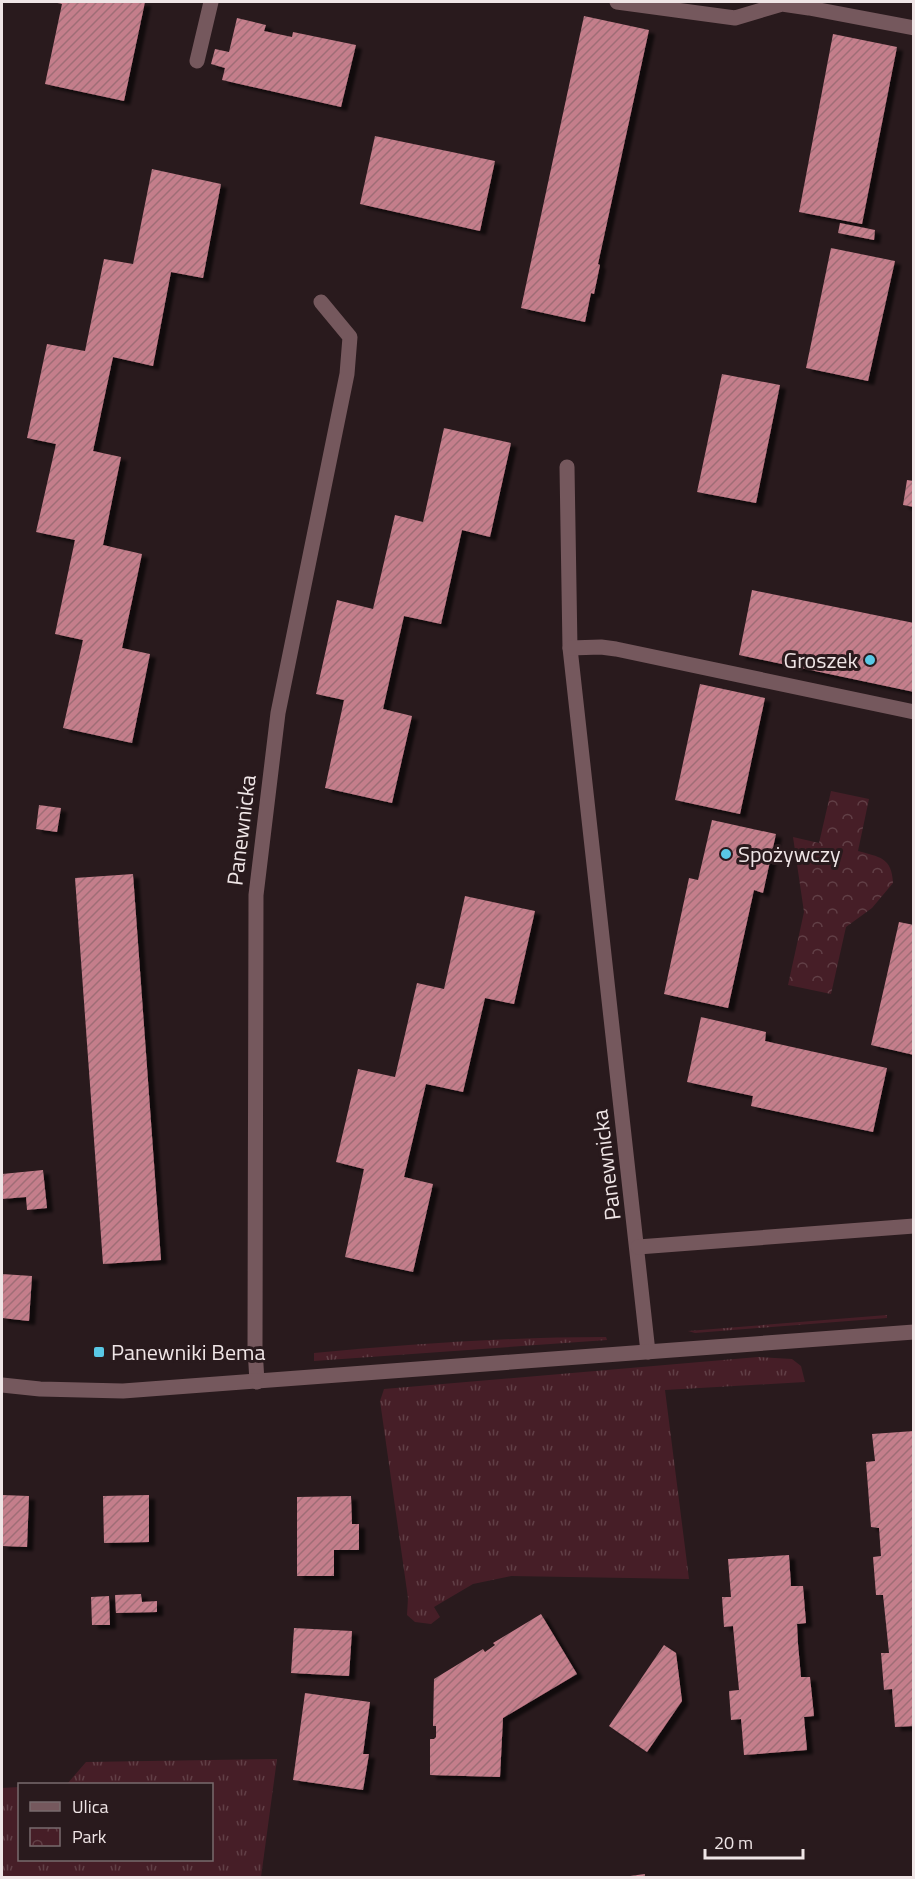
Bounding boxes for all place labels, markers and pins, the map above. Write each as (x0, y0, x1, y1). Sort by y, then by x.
place label: Groszek (784, 643, 858, 677)
marker: Groszek (863, 653, 877, 667)
place label: Spożywczy (738, 837, 841, 871)
marker: Spożywczy (719, 847, 733, 861)
place label: Panewniki Bema (111, 1335, 265, 1369)
marker: Panewniki Bema (92, 1345, 106, 1359)

